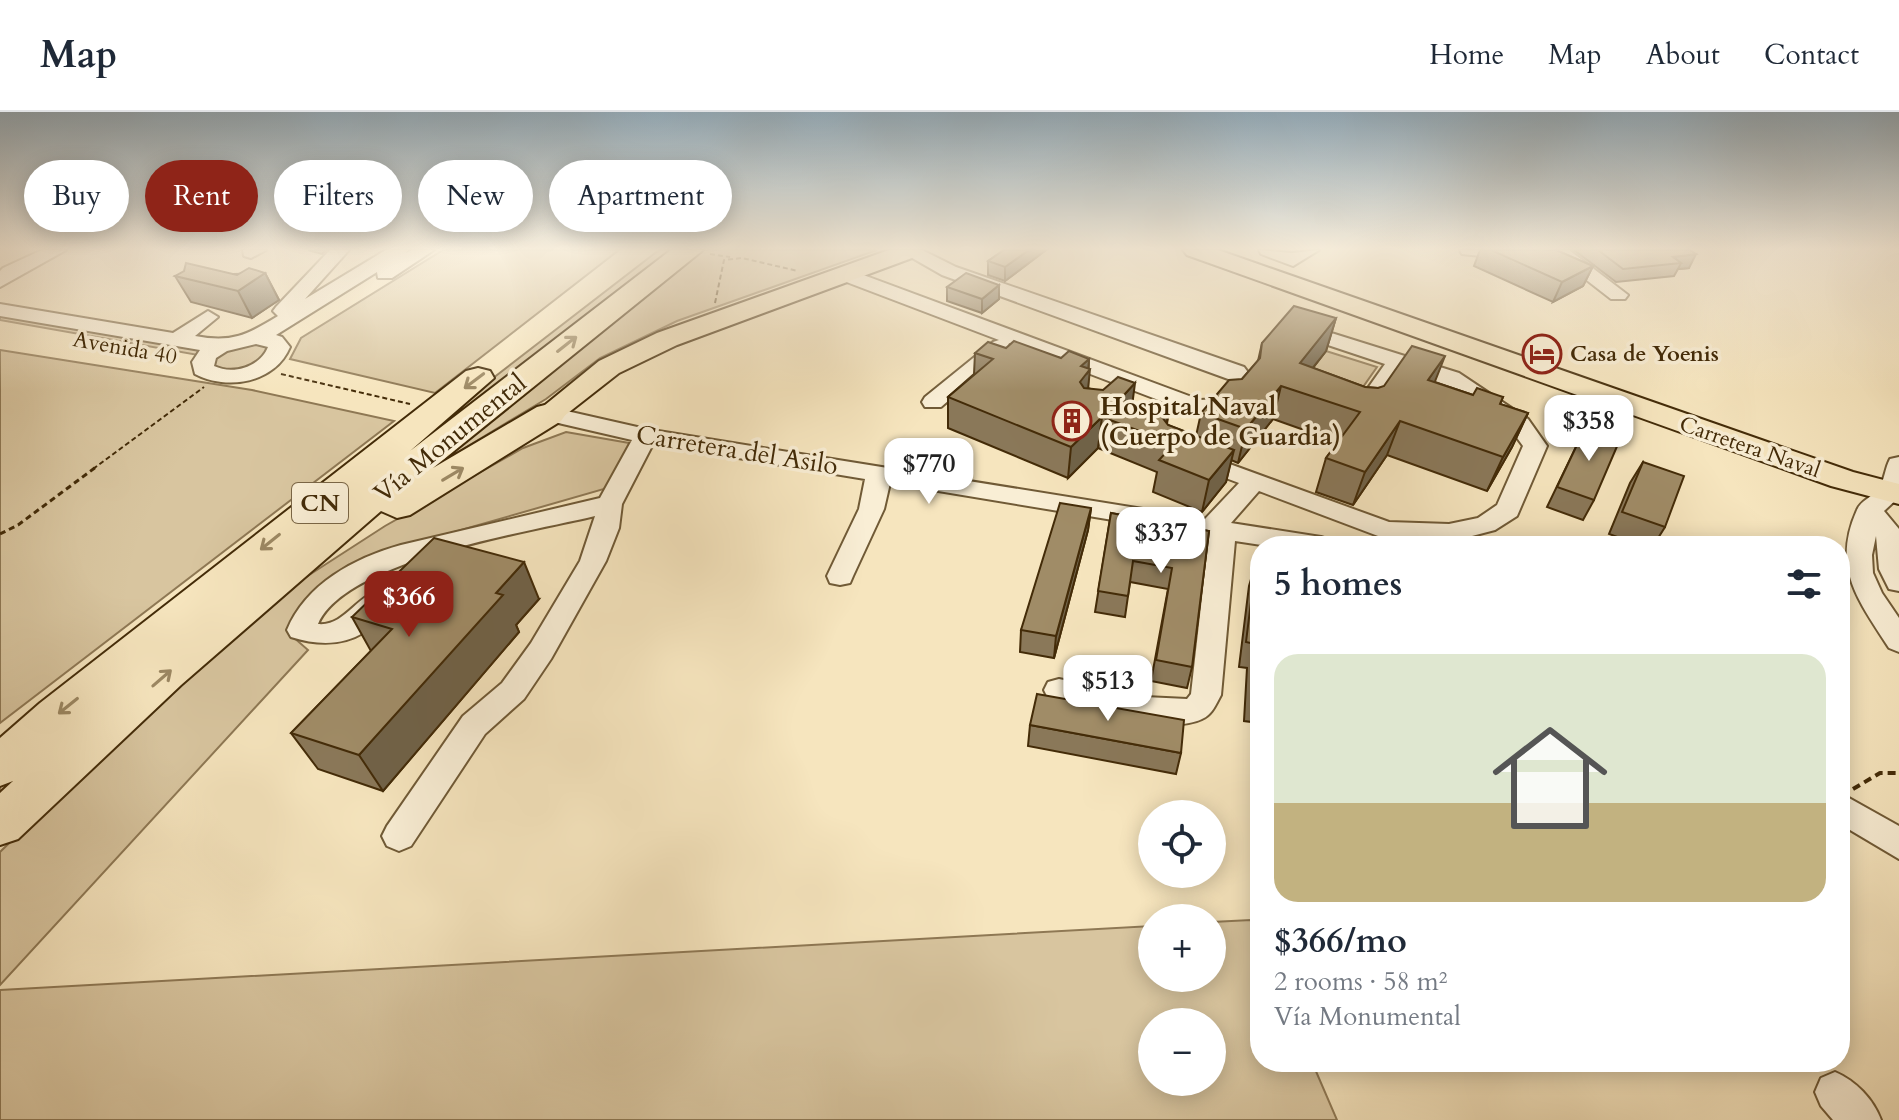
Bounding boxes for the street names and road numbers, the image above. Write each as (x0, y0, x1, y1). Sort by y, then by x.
street label: Avenida 40 (71, 324, 179, 372)
street label: Vía Monumental (366, 365, 534, 510)
street label: Carretera Naval (1675, 409, 1825, 485)
street label: Carretera del Asilo (634, 417, 840, 483)
road number: CN (292, 483, 348, 523)

